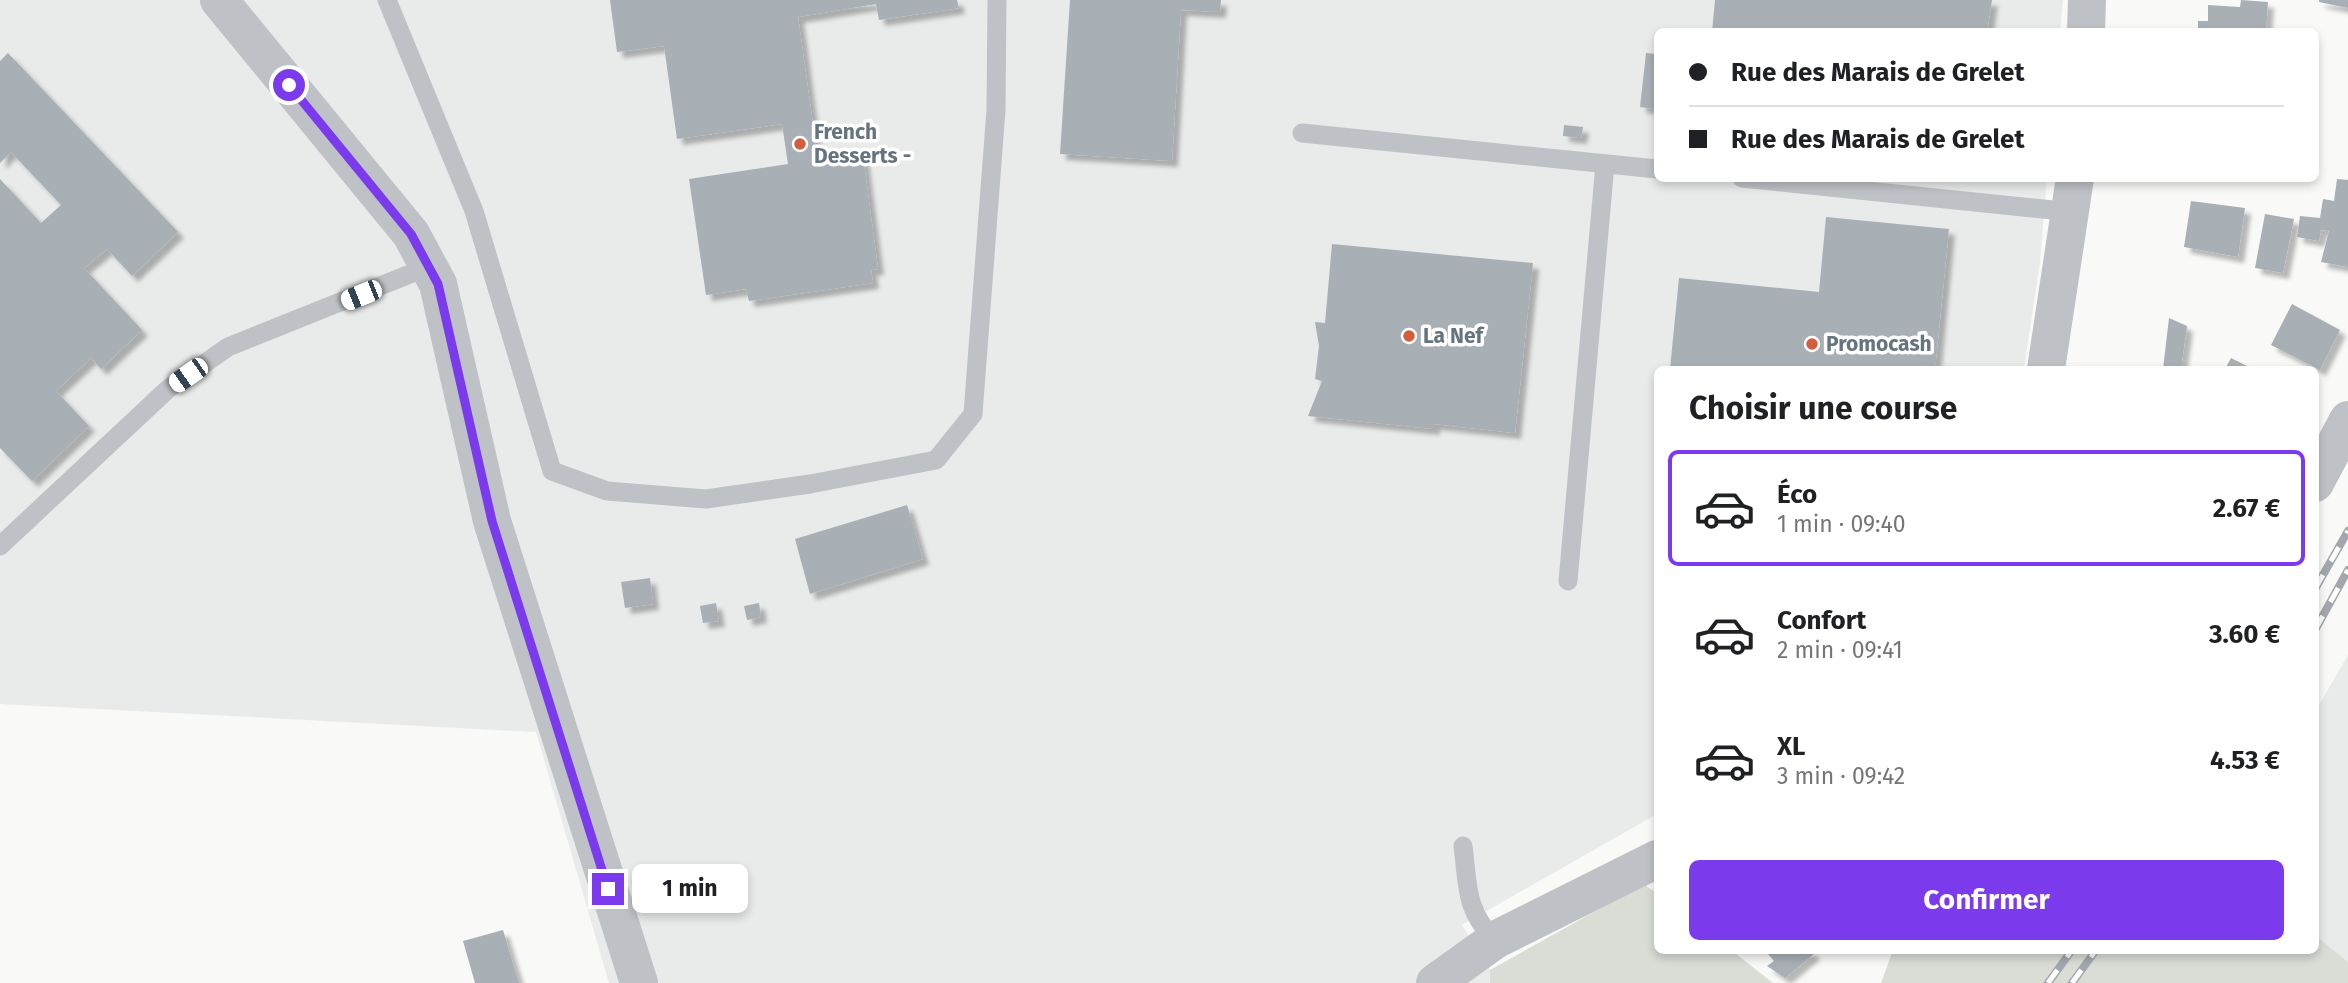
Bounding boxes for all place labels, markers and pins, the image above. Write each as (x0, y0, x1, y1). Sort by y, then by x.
place label: French Desserts - (814, 119, 911, 169)
marker: French Desserts - (792, 136, 808, 152)
place label: La Nef (1423, 323, 1486, 349)
marker: La Nef (1401, 328, 1417, 344)
place label: Promocash (1826, 331, 1932, 357)
marker: Promocash (1804, 336, 1820, 352)

